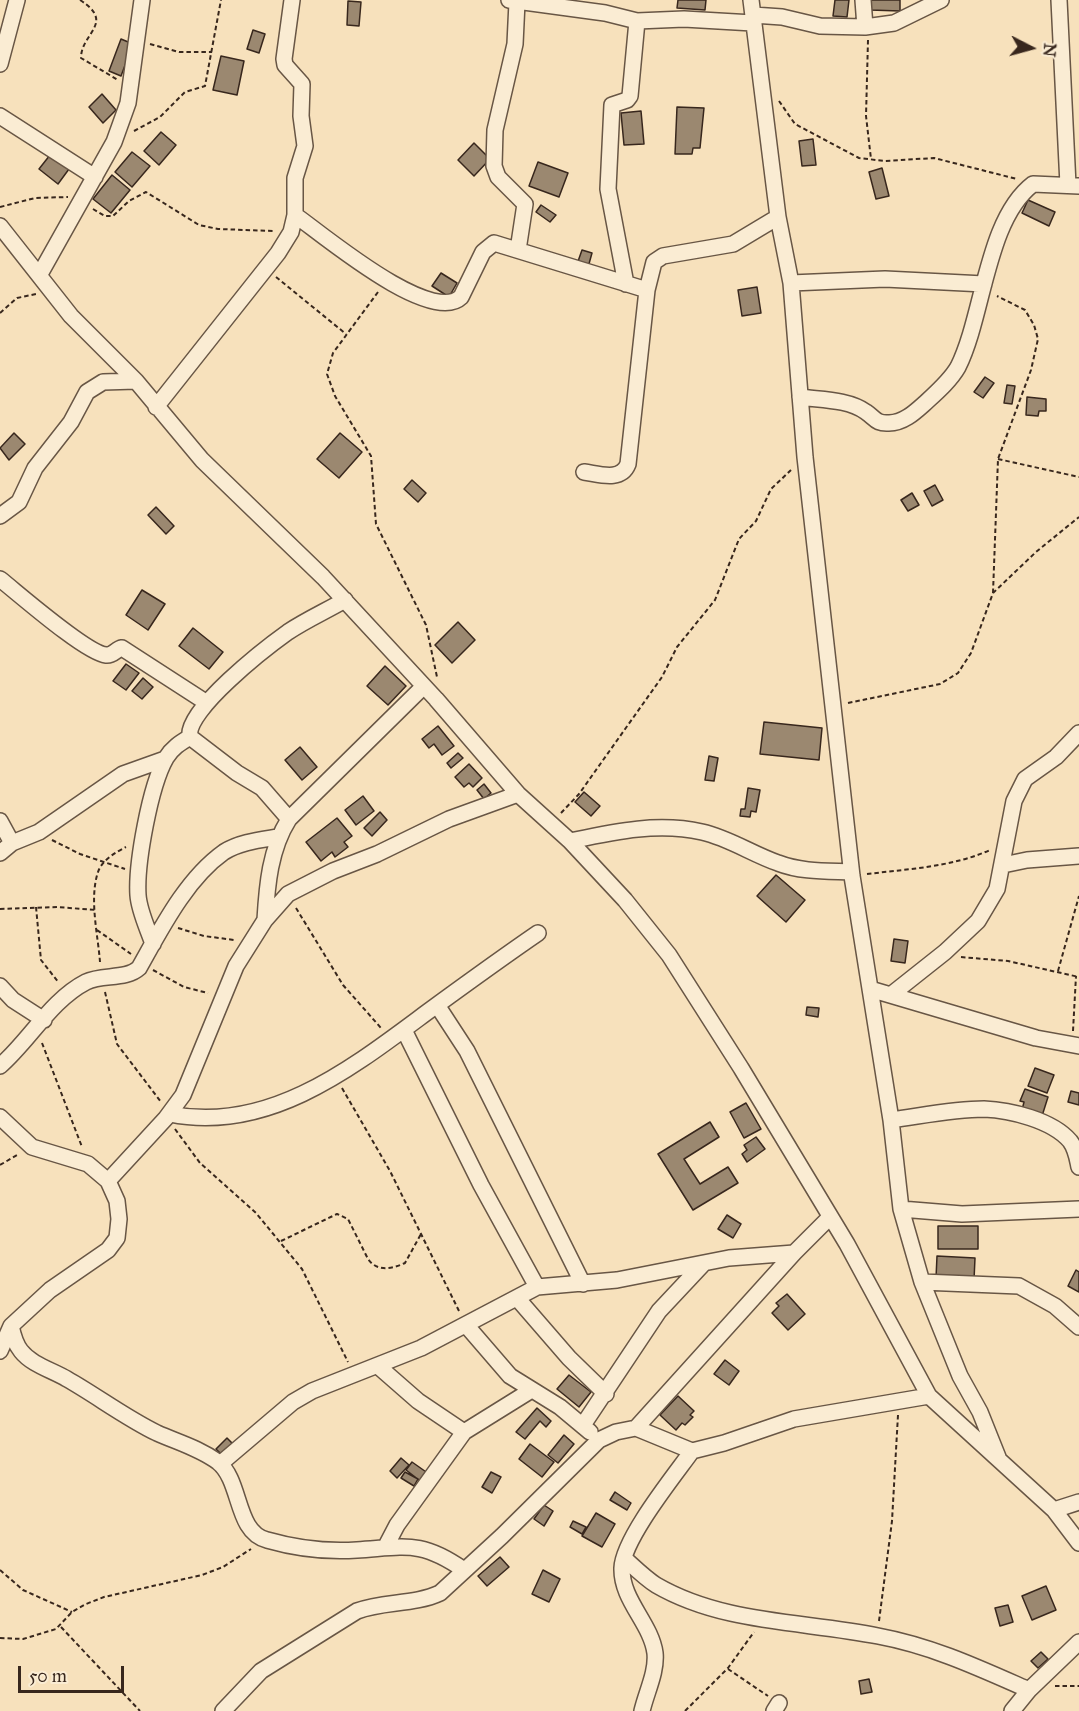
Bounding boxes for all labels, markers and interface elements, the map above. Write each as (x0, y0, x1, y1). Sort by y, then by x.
north arrow (1001, 18, 1061, 78)
text: N (1039, 42, 1060, 58)
scale bar (21, 1654, 128, 1692)
text: 50 m (29, 1665, 67, 1687)

